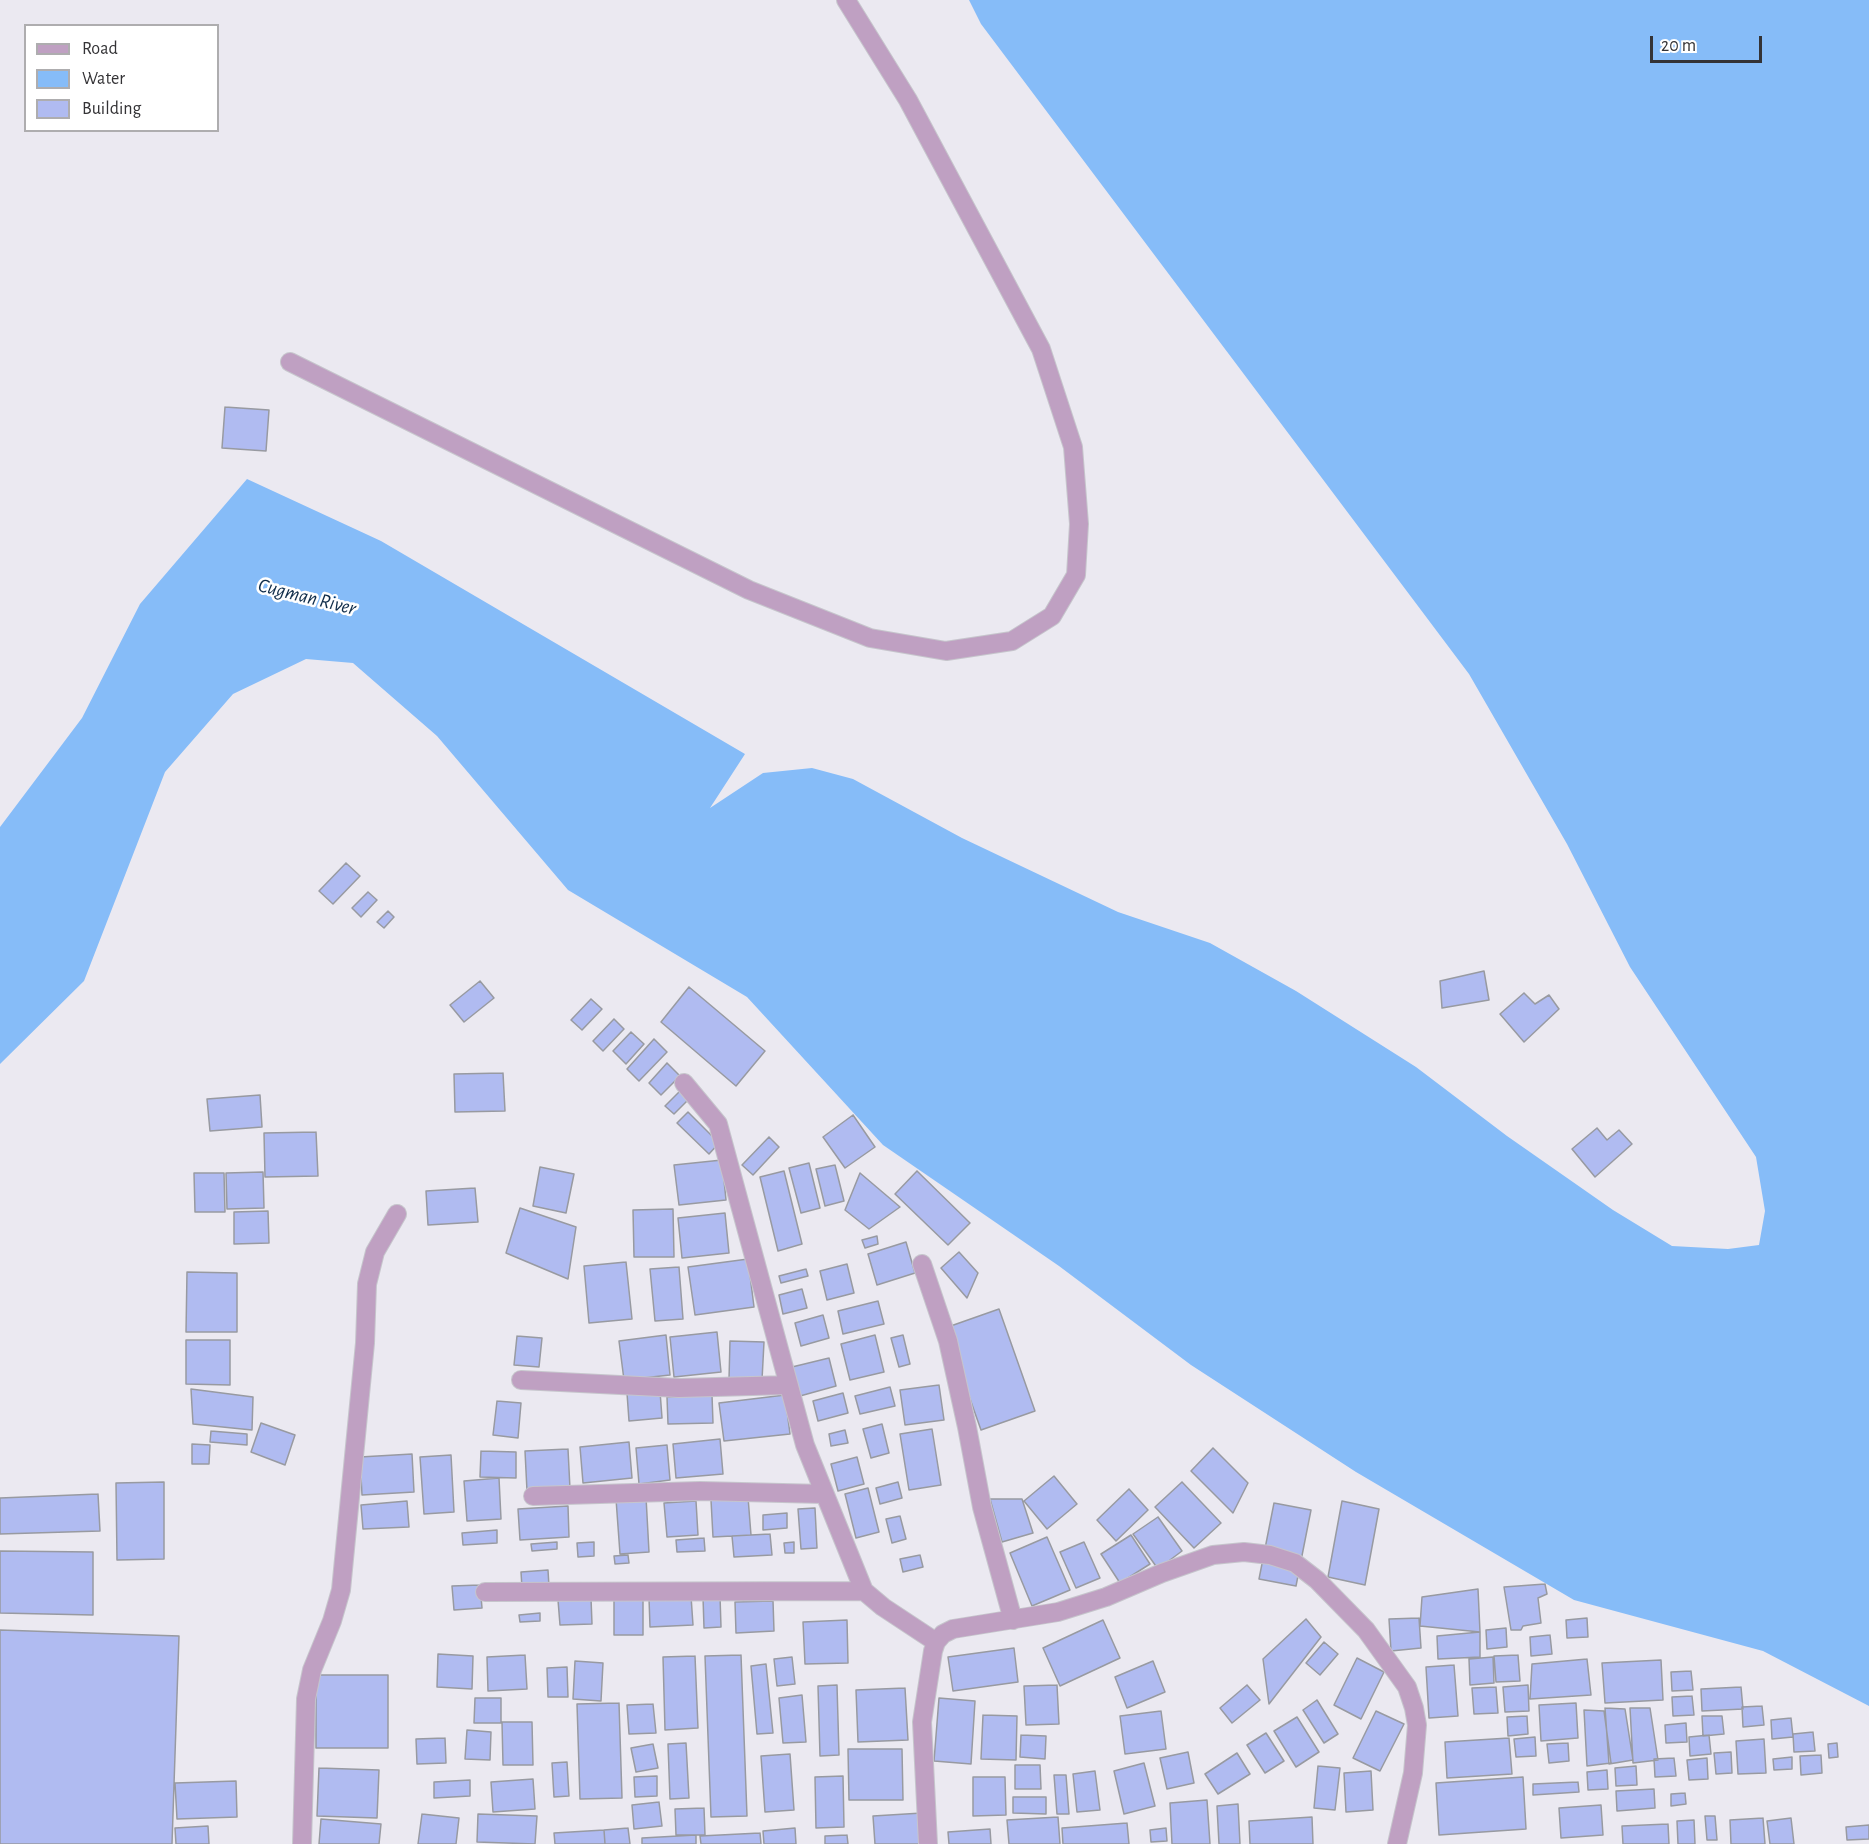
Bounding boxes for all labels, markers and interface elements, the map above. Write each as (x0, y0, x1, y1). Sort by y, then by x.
legend (24, 24, 219, 132)
scale bar (1653, 24, 1766, 62)
text: 20 m (1661, 37, 1696, 55)
text: Road (82, 40, 118, 58)
text: Water (82, 70, 125, 88)
text: Building (82, 100, 141, 118)
water label: Cugman River (255, 573, 359, 621)

